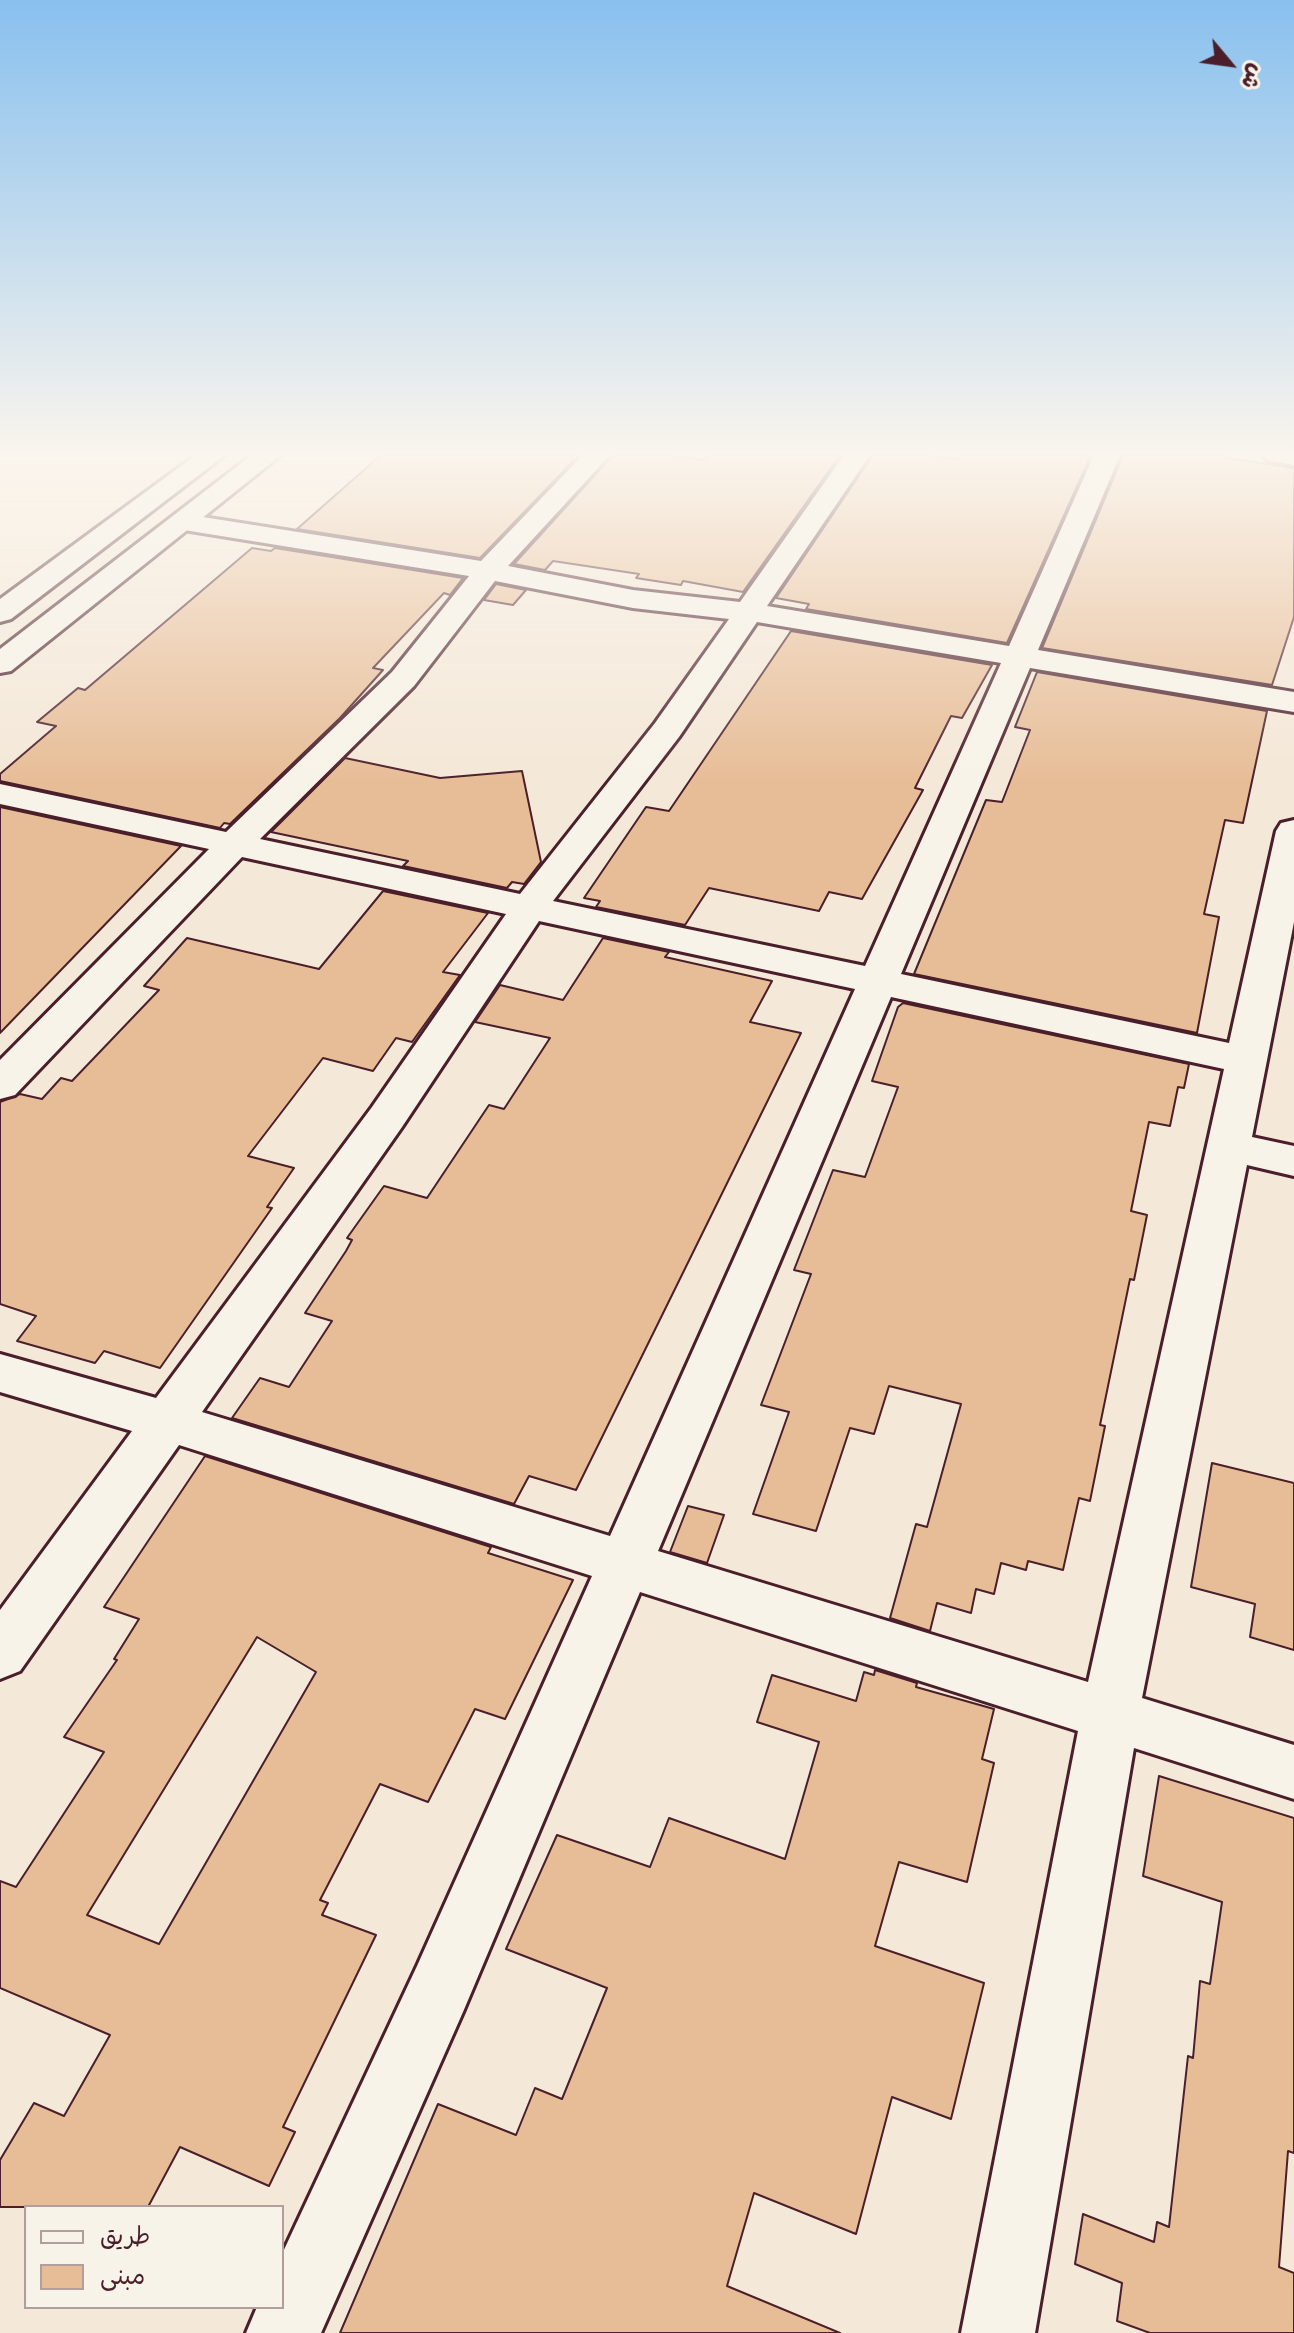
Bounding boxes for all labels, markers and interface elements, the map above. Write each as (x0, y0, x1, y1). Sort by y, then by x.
north arrow (1190, 24, 1270, 104)
text: ش (1230, 57, 1273, 95)
legend (24, 2205, 284, 2309)
text: طريق (100, 2218, 150, 2257)
text: مبنى (100, 2258, 145, 2297)

